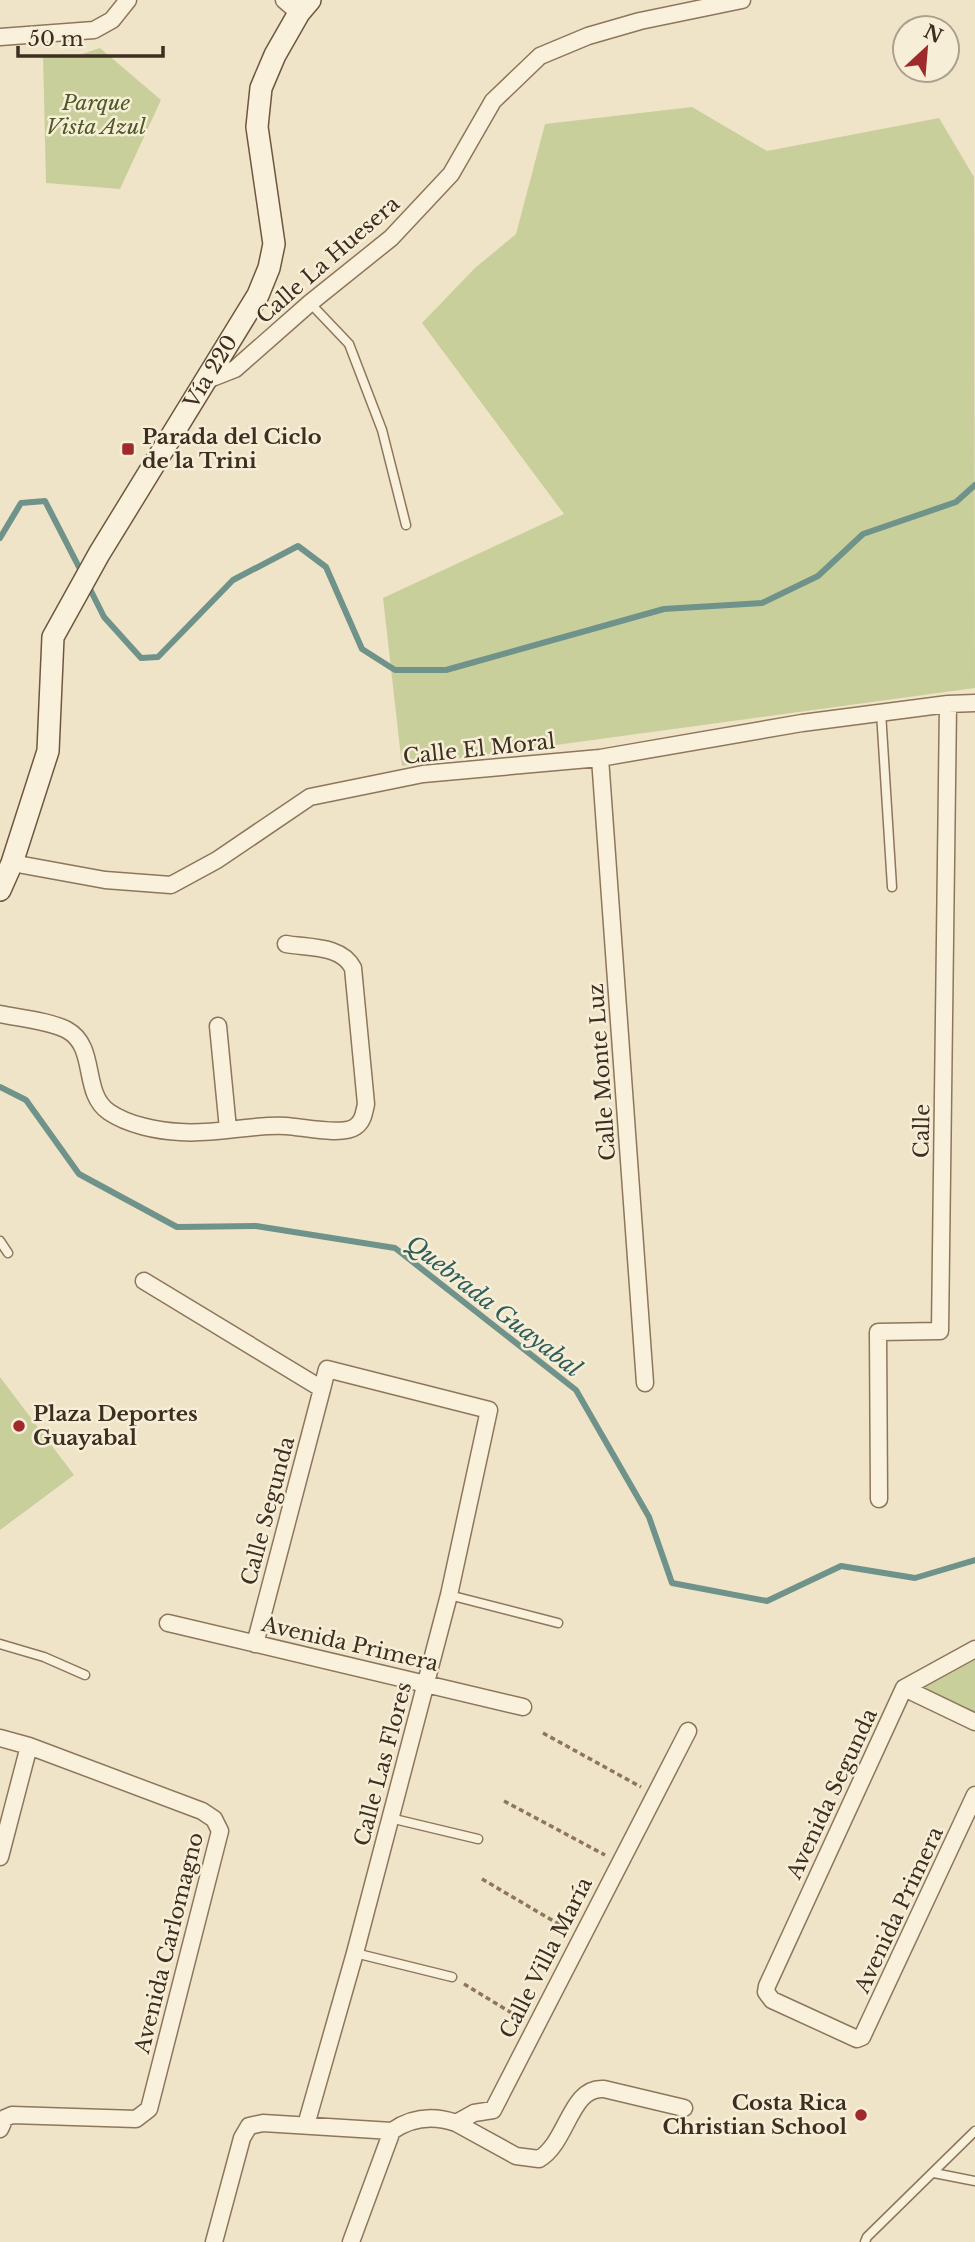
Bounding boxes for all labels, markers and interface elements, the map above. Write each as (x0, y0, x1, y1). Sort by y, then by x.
scale bar (18, 14, 163, 58)
north arrow (891, 14, 961, 84)
text: N (920, 20, 946, 48)
text: 50 m (28, 26, 84, 52)
park label: Parque Vista Azul (46, 90, 146, 140)
street label: Calle La Huesera (251, 191, 405, 329)
street label: Vía 220 (178, 330, 243, 414)
place label: Parada del Ciclo de la Trini (142, 424, 322, 474)
marker: Parada del Ciclo de la Trini (120, 441, 136, 457)
street label: Calle El Moral (402, 728, 557, 770)
street label: Calle Monte Luz (583, 982, 621, 1162)
street label: Calle (909, 1104, 935, 1158)
water label: Quebrada Guayabal (401, 1229, 588, 1383)
place label: Plaza Deportes Guayabal (33, 1401, 198, 1451)
marker: Plaza Deportes Guayabal (11, 1418, 27, 1434)
street label: Calle Segunda (236, 1434, 300, 1588)
street label: Avenida Primera (258, 1611, 441, 1677)
street label: Calle Las Flores (349, 1679, 417, 1849)
street label: Avenida Segunda (781, 1704, 883, 1884)
street label: Avenida Primera (849, 1822, 949, 1998)
street label: Avenida Carlomagno (129, 1830, 209, 2057)
street label: Calle Villa María (494, 1873, 598, 2043)
place label: Costa Rica Christian School (662, 2090, 848, 2140)
marker: Costa Rica Christian School (853, 2107, 869, 2123)

